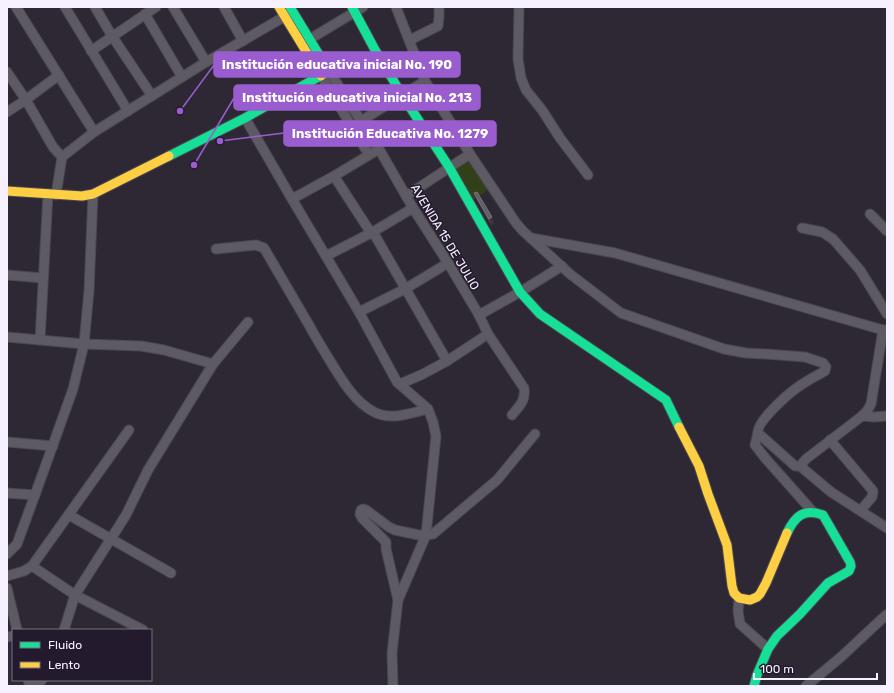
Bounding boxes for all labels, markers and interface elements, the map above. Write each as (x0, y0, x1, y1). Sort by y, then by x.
callout: Institución educativa inicial No. 190 (214, 52, 460, 77)
text: Institución educativa inicial No. 190 (222, 57, 452, 72)
callout: Institución educativa inicial No. 213 (234, 85, 480, 110)
text: Institución educativa inicial No. 213 (242, 90, 472, 105)
callout: Institución Educativa No. 1279 (284, 121, 496, 146)
text: Institución Educativa No. 1279 (292, 126, 488, 141)
street label: AVENIDA 15 DE JULIO (408, 182, 482, 292)
legend (12, 629, 152, 681)
text: Fluido (48, 638, 82, 652)
scale bar (754, 655, 877, 681)
text: Lento (48, 658, 80, 672)
text: 100 m (760, 662, 794, 676)

